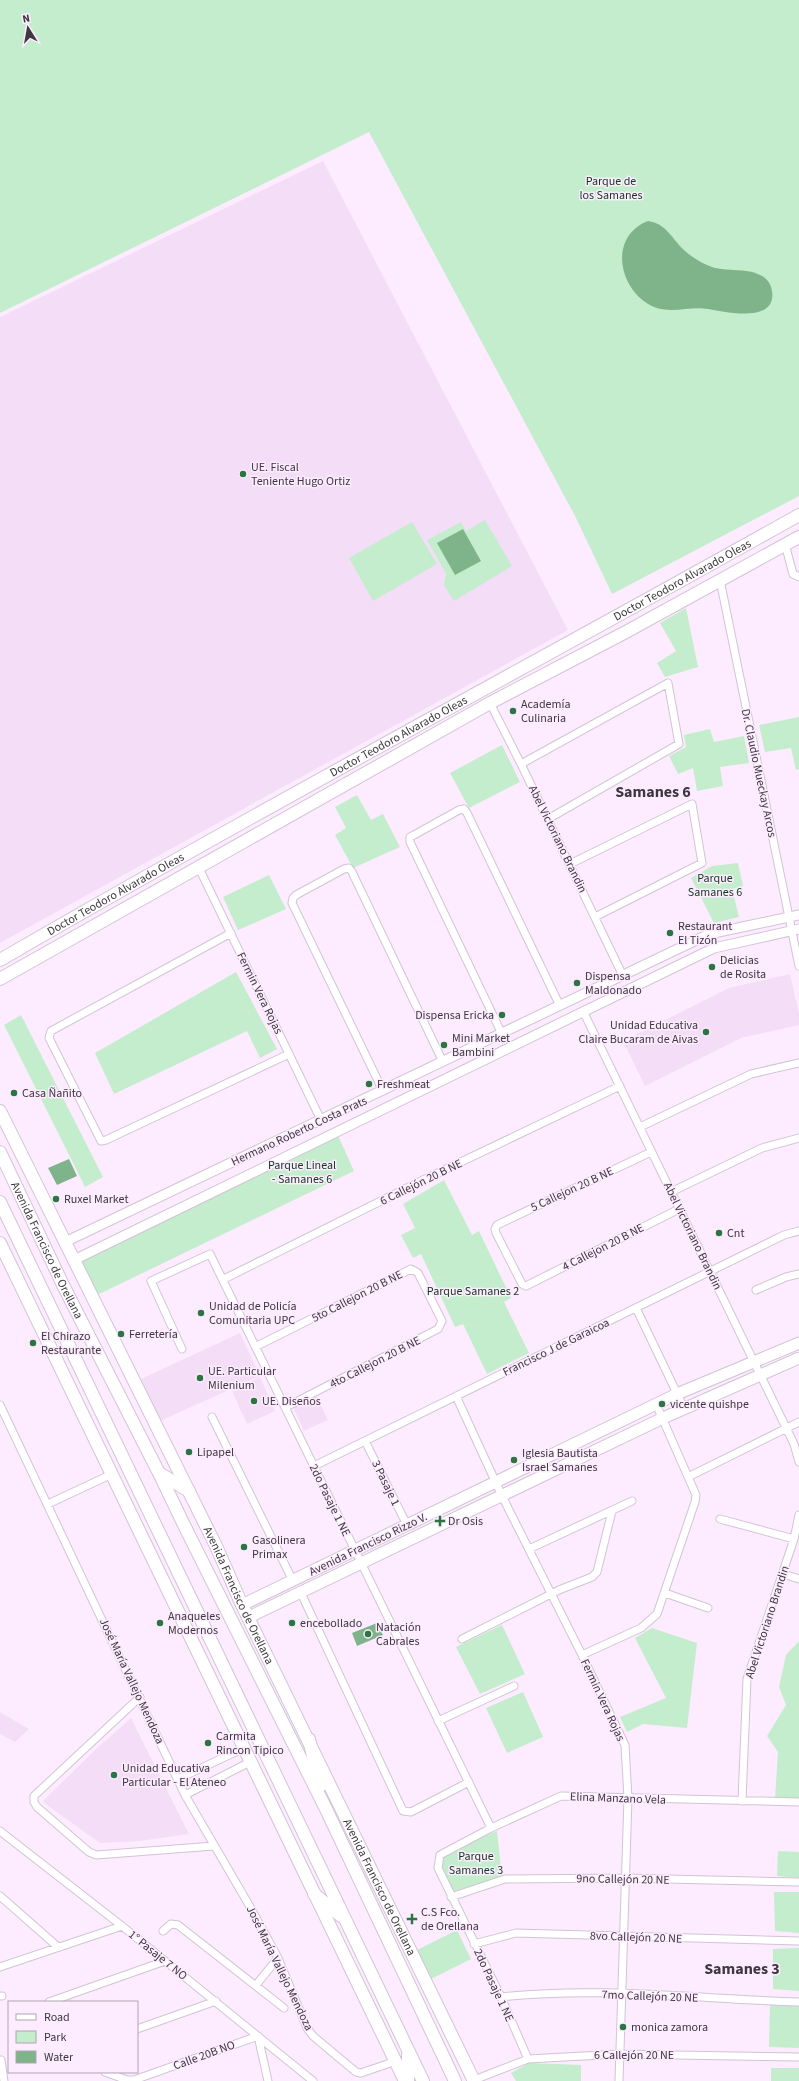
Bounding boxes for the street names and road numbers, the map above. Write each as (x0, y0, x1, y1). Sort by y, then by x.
street label: Doctor Teodoro Alvarado Oleas (611, 535, 754, 625)
street label: Doctor Teodoro Alvarado Oleas (327, 692, 471, 781)
street label: Dr. Claudio Mueckay Arcos (737, 707, 780, 839)
street label: Abel Victoriano Brandin (524, 783, 591, 896)
street label: Doctor Teodoro Alvarado Oleas (44, 849, 187, 940)
street label: Fermin Vera Rojas (232, 949, 287, 1037)
street label: Hermano Roberto Costa Prats (229, 1092, 370, 1170)
street label: 6 Callejón 20 B NE (377, 1155, 465, 1210)
street label: 5 Callejon 20 B NE (528, 1163, 616, 1216)
street label: Avenida Francisco de Orellana (6, 1179, 87, 1322)
street label: Abel Victoriano Brandin (659, 1180, 726, 1293)
street label: 4 Callejon 20 B NE (559, 1220, 647, 1275)
street label: 5to Callejon 20 B NE (309, 1266, 406, 1327)
street label: Francisco J de Garaicoa (500, 1314, 612, 1381)
street label: 4to Callejon 20 B NE (327, 1332, 424, 1393)
street label: 3 Pasaje 1 (367, 1457, 404, 1509)
street label: 2do Pasaje 1 NE (305, 1461, 354, 1539)
street label: Avenida Francisco Rizzo V. (306, 1508, 430, 1580)
street label: Avenida Francisco de Orellana (199, 1524, 278, 1667)
street label: Abel Victoriano Brandin (741, 1564, 794, 1681)
street label: José María Vallejo Mendoza (95, 1616, 168, 1747)
street label: Fermin Vera Rojas (576, 1656, 629, 1744)
street label: Elina Manzano Vela (570, 1788, 666, 1809)
street label: Avenida Francisco de Orellana (338, 1816, 420, 1959)
street label: 9no Callejón 20 NE (576, 1870, 670, 1889)
street label: José María Vallejo Mendoza (242, 1903, 317, 2034)
street label: 1° Pasaje 7 NO (125, 1926, 191, 1984)
street label: 8vo Callejón 20 NE (590, 1927, 682, 1948)
street label: 2do Pasaje 1 NE (469, 1946, 518, 2024)
street label: 7mo Callejón 20 NE (601, 1986, 699, 2007)
street label: Calle 20B NO (171, 2036, 237, 2074)
street label: 6 Callejón 20 NE (594, 2047, 674, 2064)

